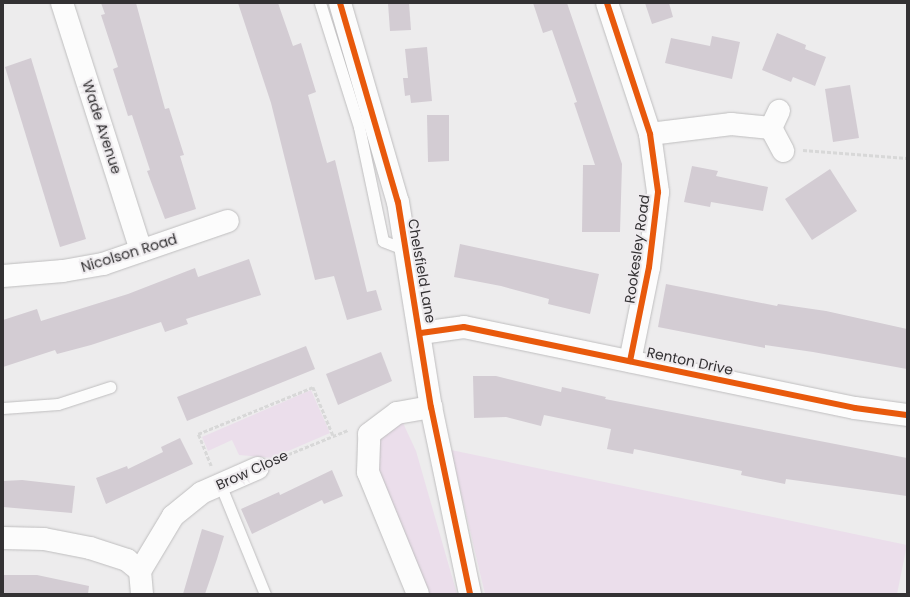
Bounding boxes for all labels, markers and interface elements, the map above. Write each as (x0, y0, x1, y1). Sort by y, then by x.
street label: Wade Avenue (79, 78, 125, 176)
street label: Rookesley Road (621, 193, 653, 305)
street label: Chelsfield Lane (405, 217, 439, 325)
street label: Nicolson Road (79, 230, 179, 276)
street label: Renton Drive (645, 344, 735, 378)
street label: Brow Close (213, 447, 291, 493)

